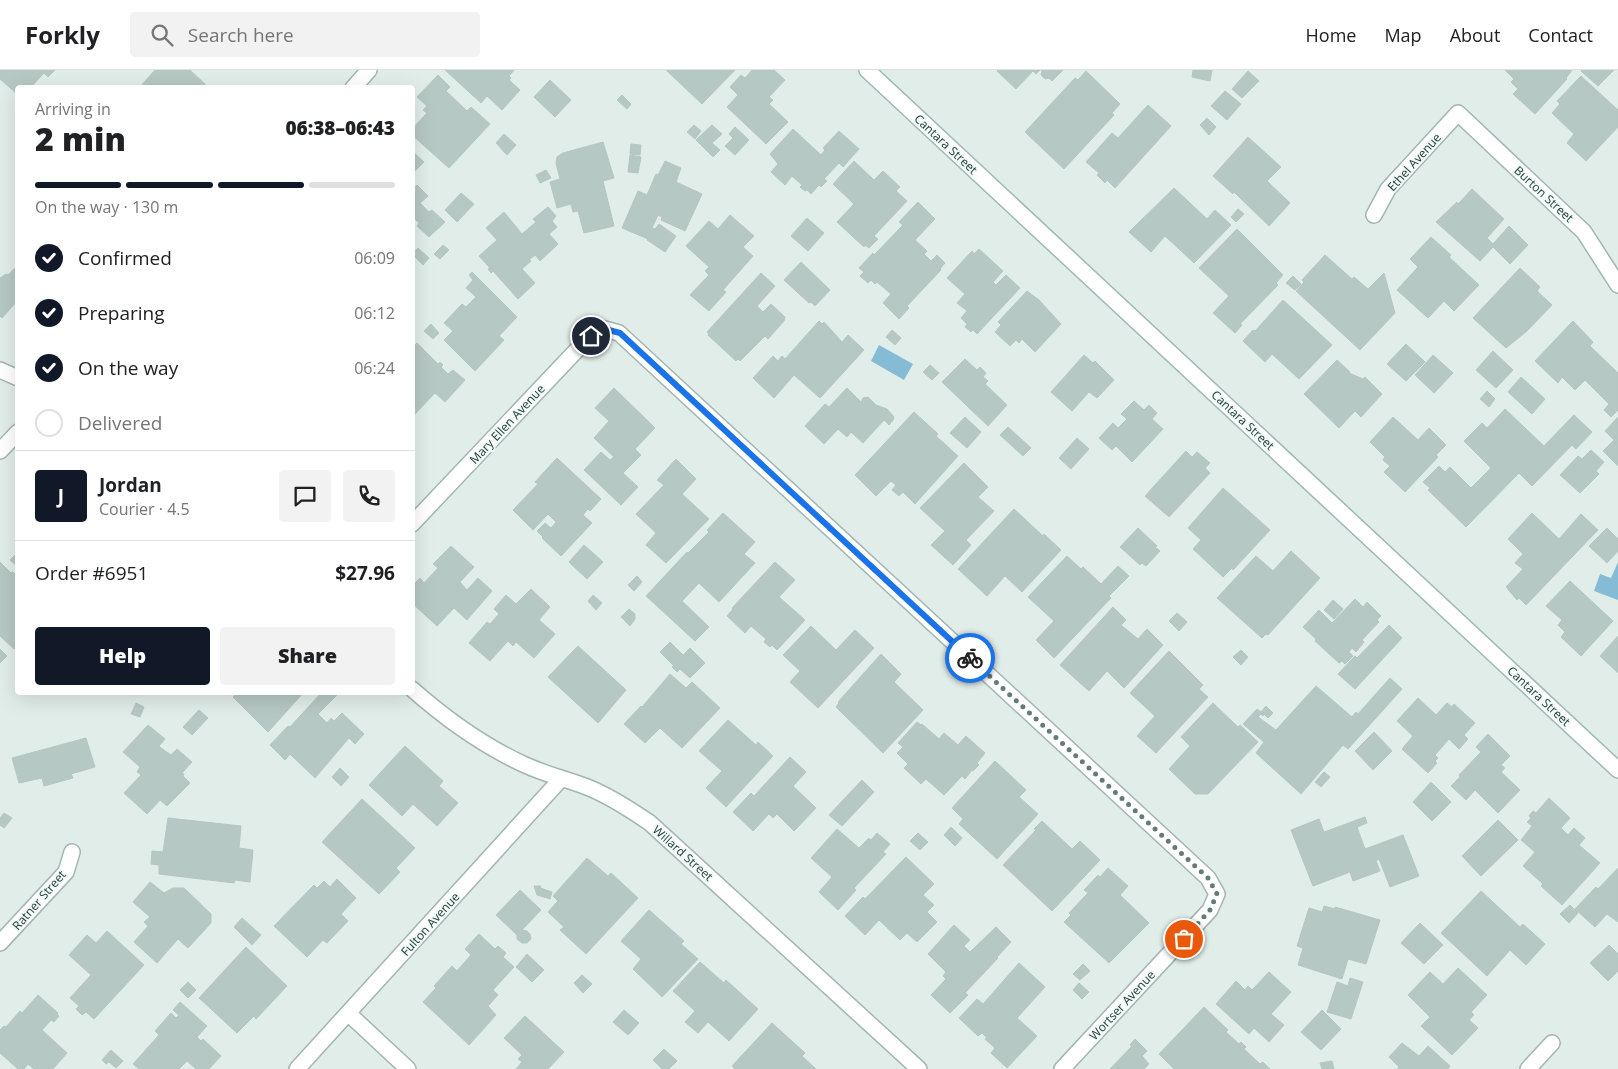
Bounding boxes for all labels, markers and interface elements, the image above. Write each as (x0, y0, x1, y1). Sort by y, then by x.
search box (130, 12, 480, 57)
text: Forkly (25, 18, 100, 51)
icon: search (148, 21, 176, 49)
text: Search here (188, 22, 294, 48)
text: Home (1306, 23, 1356, 47)
text: Map (1384, 23, 1422, 47)
text: About (1450, 23, 1500, 47)
text: Contact (1528, 23, 1593, 47)
text: Arriving in (35, 98, 111, 120)
street label: Cantara Street (911, 110, 981, 178)
text: 06:38–06:43 (285, 115, 395, 141)
text: 2 min (35, 117, 126, 160)
street label: Ethel Avenue (1383, 129, 1445, 195)
street label: Burton Street (1511, 162, 1577, 226)
text: On the way · 130 m (35, 196, 178, 218)
icon: check (35, 244, 63, 272)
text: Confirmed (78, 245, 172, 271)
text: 06:09 (354, 247, 395, 269)
icon: check (35, 299, 63, 327)
text: Preparing (78, 300, 165, 326)
text: 06:12 (354, 302, 395, 324)
pin (570, 315, 612, 357)
icon: home (577, 322, 605, 350)
icon: check (35, 354, 63, 382)
text: On the way (78, 355, 178, 381)
text: 06:24 (354, 357, 395, 379)
street label: Mary Ellen Avenue (466, 380, 549, 468)
street label: Cantara Street (1208, 386, 1278, 454)
text: Delivered (78, 410, 162, 436)
button: chat (279, 470, 331, 522)
button: phone (343, 470, 395, 522)
text: Jordan (99, 472, 162, 498)
text: J (58, 483, 64, 509)
text: Courier · 4.5 (99, 498, 190, 520)
text: Order #6951 (35, 560, 148, 586)
text: $27.96 (335, 560, 395, 586)
button: Help (35, 627, 210, 685)
button: Share (220, 627, 395, 685)
courier (945, 633, 995, 683)
icon: bike (956, 644, 984, 672)
street label: Cantara Street (1504, 662, 1574, 730)
street label: Willard Street (649, 821, 717, 885)
street label: Ratner Street (8, 866, 70, 934)
street label: Fulton Avenue (397, 888, 463, 960)
pin (1163, 918, 1205, 960)
icon: bag (1170, 925, 1198, 953)
street label: Wortser Avenue (1085, 966, 1159, 1044)

